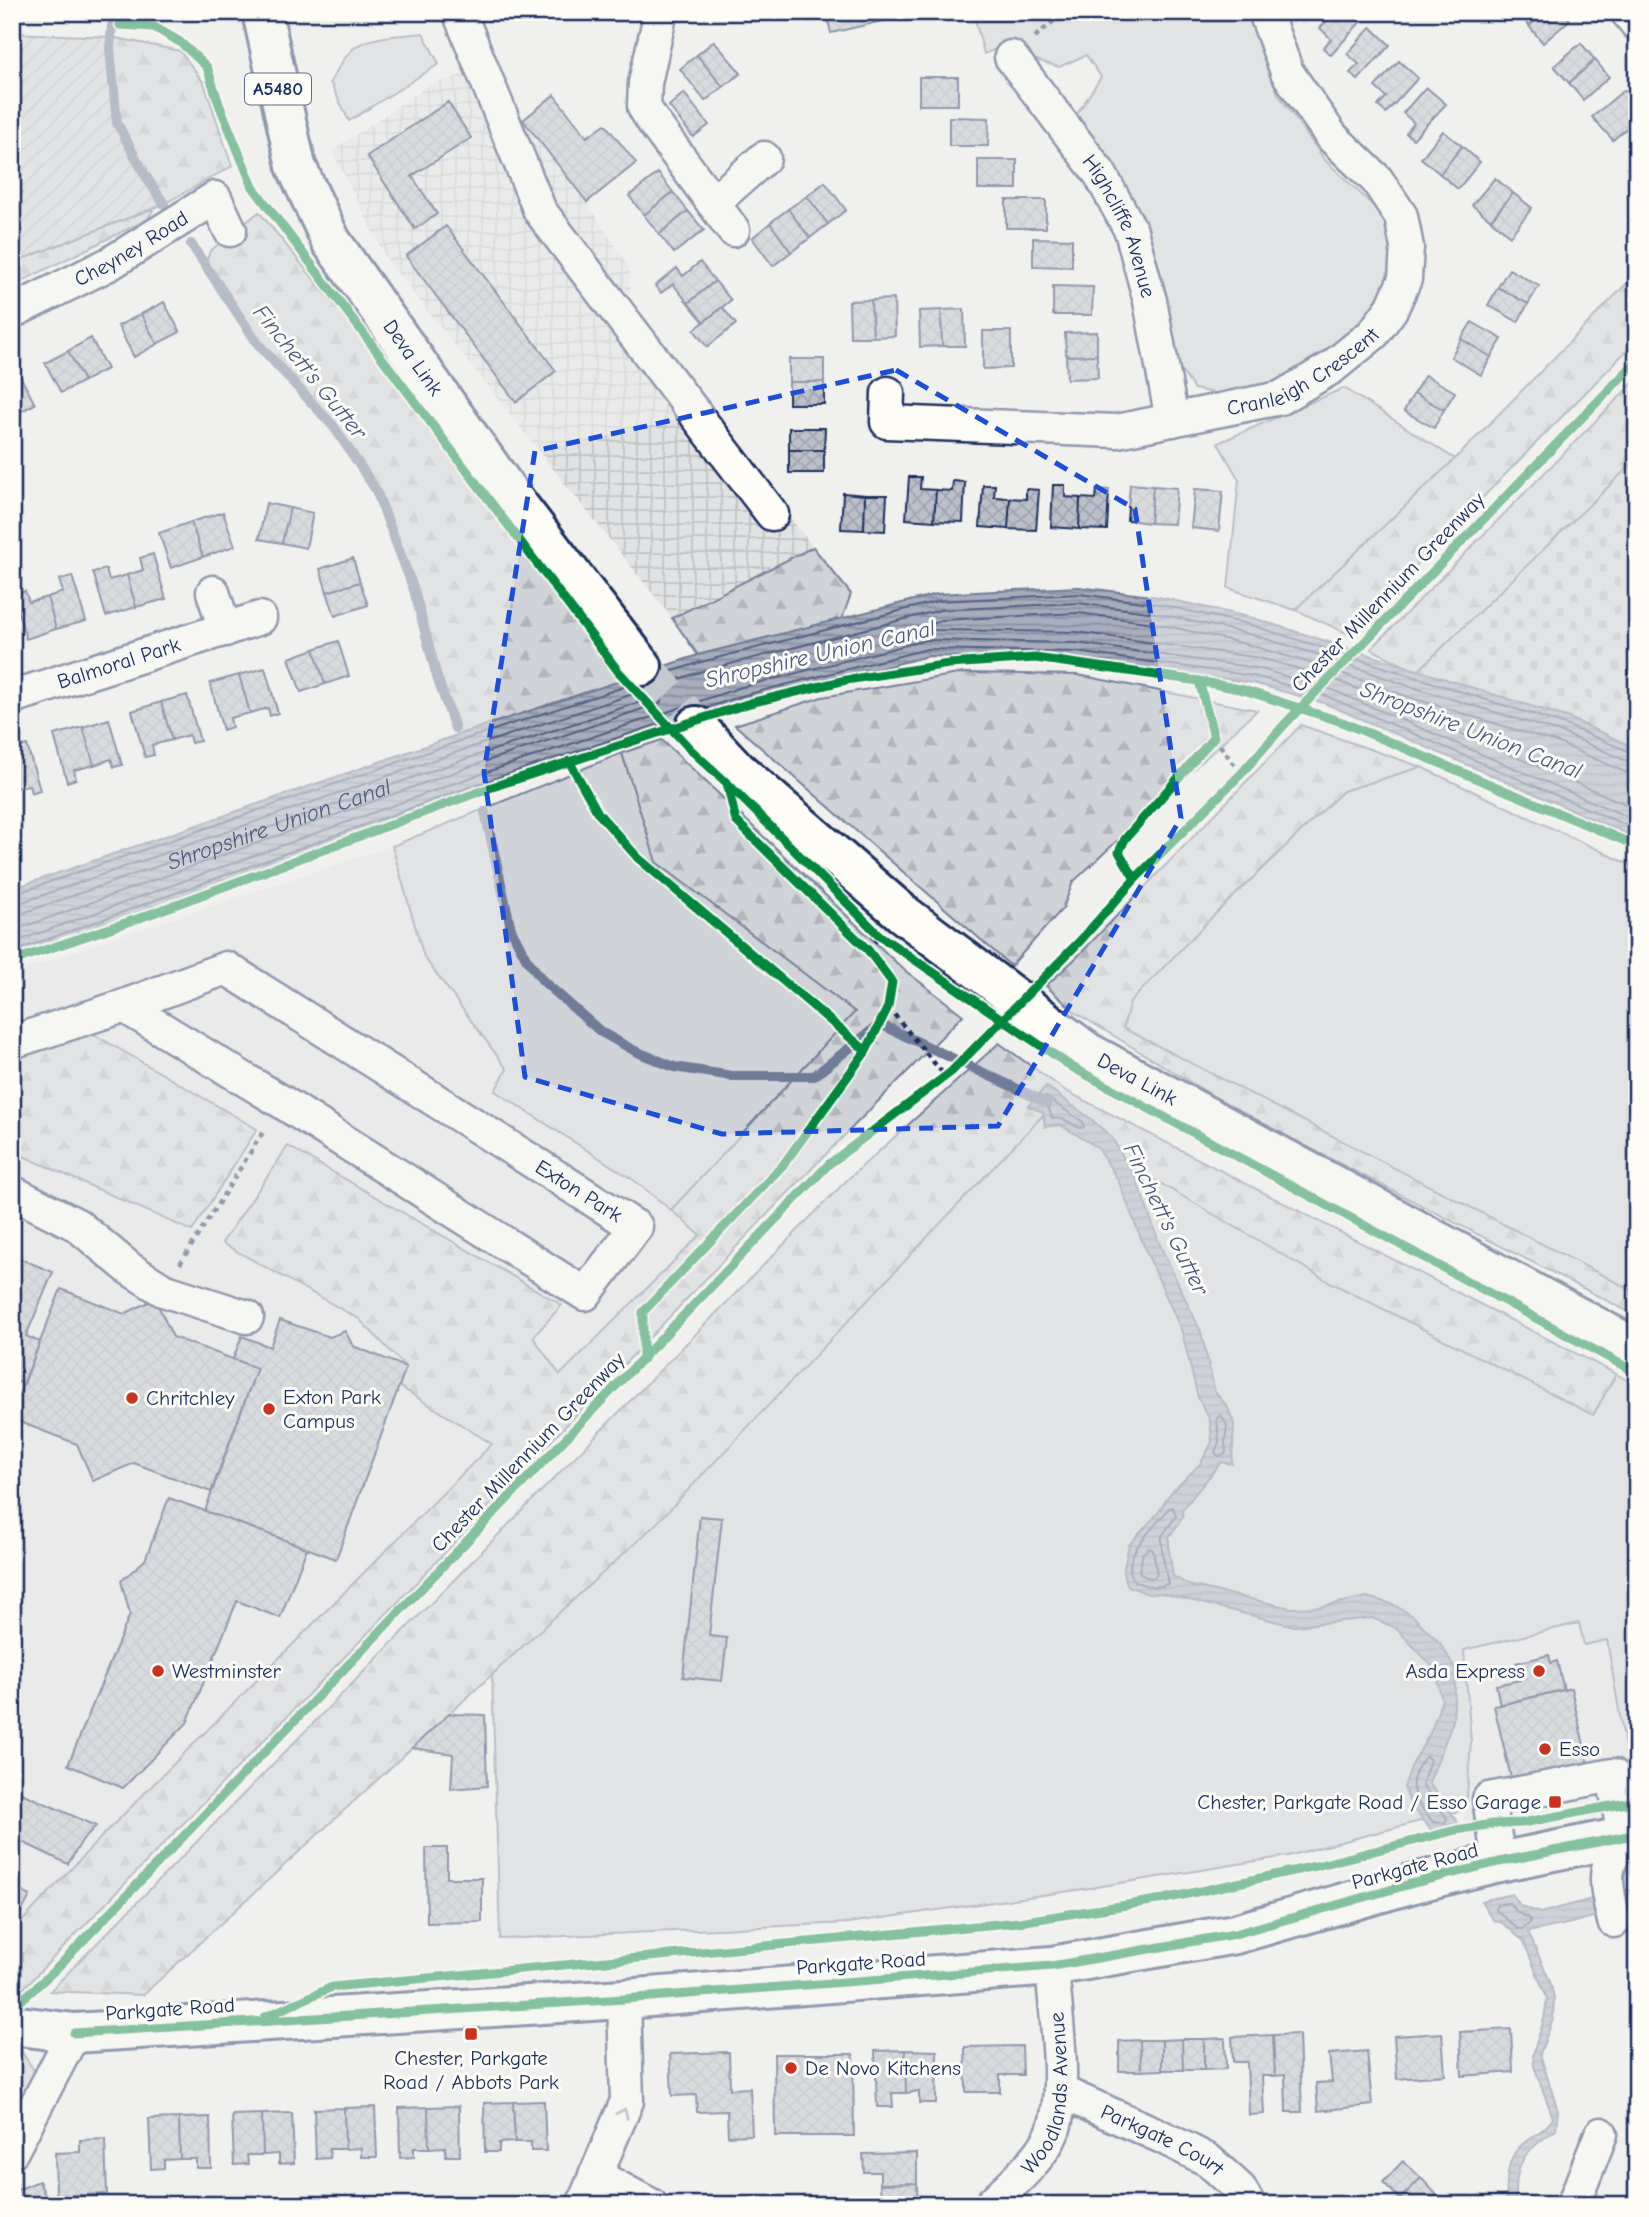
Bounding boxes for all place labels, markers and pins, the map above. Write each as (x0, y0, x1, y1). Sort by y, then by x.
place label: Exton Park Campus (283, 1385, 381, 1433)
place label: Chritchley (146, 1386, 235, 1410)
marker: Chritchley (124, 1390, 140, 1406)
marker: Exton Park Campus (261, 1401, 277, 1417)
place label: Westminster (172, 1659, 281, 1683)
place label: Asda Express (1405, 1659, 1525, 1683)
marker: Westminster (150, 1663, 166, 1679)
marker: Asda Express (1531, 1663, 1547, 1679)
place label: Esso (1559, 1737, 1600, 1761)
marker: Esso (1537, 1741, 1553, 1757)
place label: Chester, Parkgate Road / Esso Garage (1197, 1790, 1541, 1814)
marker: Chester, Parkgate Road / Esso Garage (1547, 1794, 1563, 1810)
marker: Chester, Parkgate Road / Abbots Park (463, 2026, 479, 2042)
place label: Chester, Parkgate Road / Abbots Park (383, 2046, 559, 2094)
place label: De Novo Kitchens (805, 2056, 961, 2080)
marker: De Novo Kitchens (783, 2060, 799, 2076)

